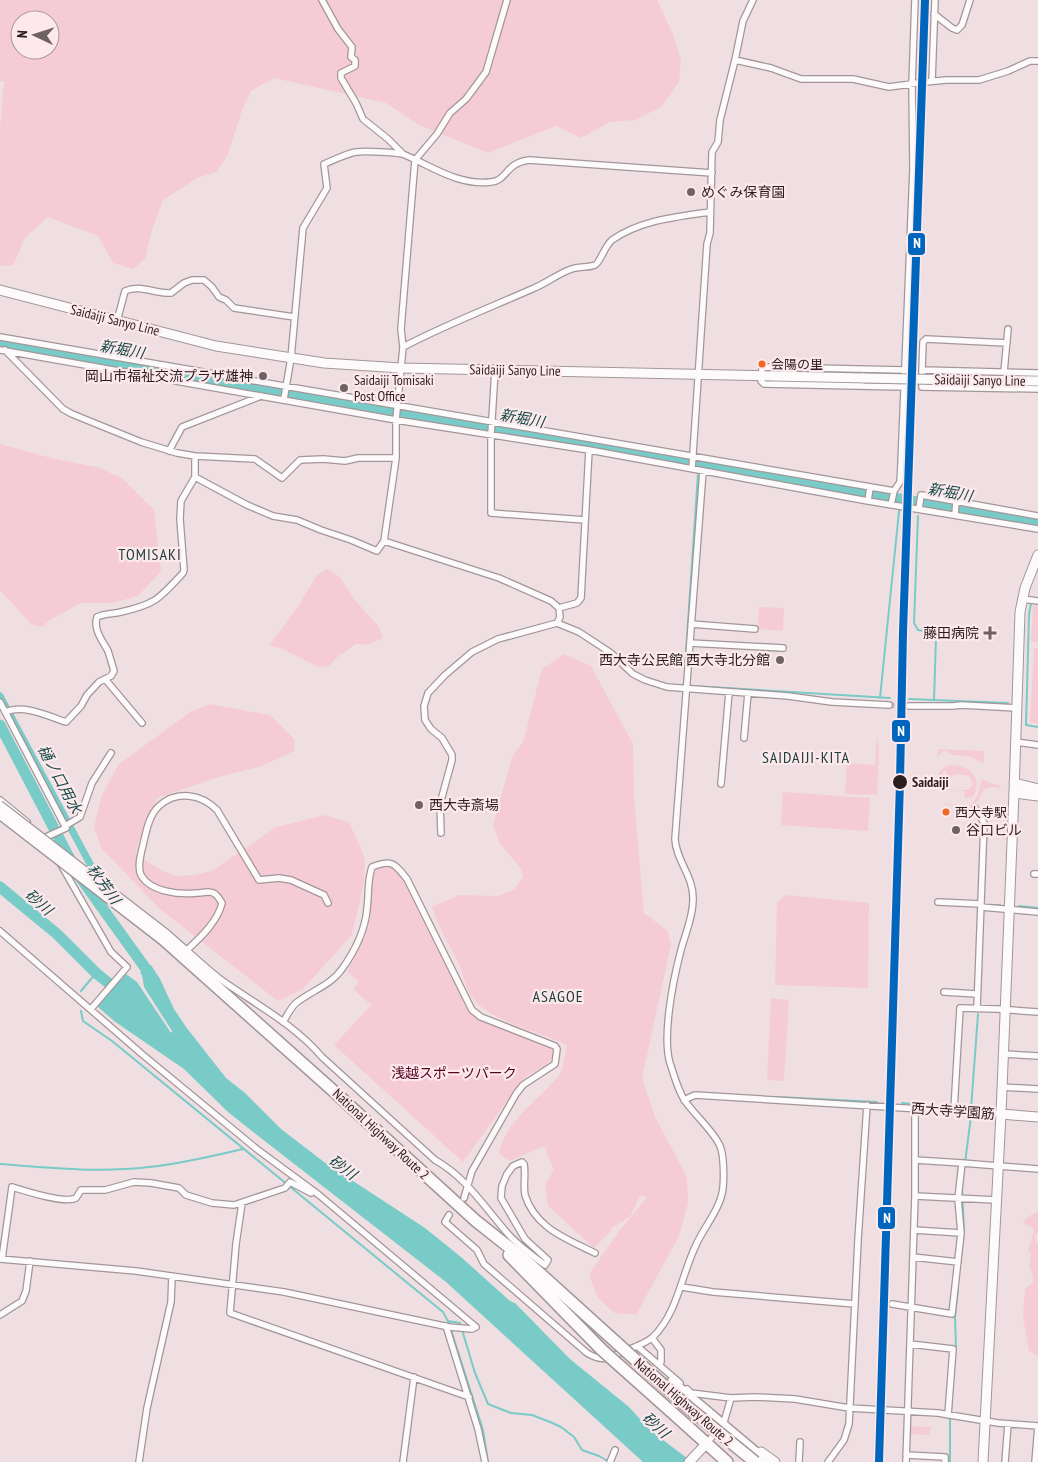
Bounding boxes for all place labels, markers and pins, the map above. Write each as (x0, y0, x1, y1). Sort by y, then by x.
place label: めぐみ保育園 (701, 183, 785, 201)
marker: めぐみ保育園 (685, 186, 697, 198)
place label: 会陽の里 (771, 356, 823, 373)
marker: 会陽の里 (757, 359, 767, 369)
place label: 岡山市福祉交流プラザ雄神 (85, 367, 253, 385)
marker: 岡山市福祉交流プラザ雄神 (257, 370, 269, 382)
place label: Saidaiji Tomisaki Post Office (354, 371, 434, 405)
marker: Saidaiji Tomisaki Post Office (338, 382, 350, 394)
place label: 藤田病院 (923, 624, 979, 642)
marker: 藤田病院 (983, 626, 997, 640)
place label: 西大寺公民館 西大寺北分館 (599, 651, 770, 669)
marker: 西大寺公民館 西大寺北分館 (774, 654, 786, 666)
marker: Saidaiji (891, 773, 909, 791)
place label: Saidaiji (912, 773, 949, 791)
place label: 西大寺斎場 (429, 796, 499, 814)
marker: 西大寺斎場 (413, 799, 425, 811)
place label: 西大寺駅 (955, 804, 1007, 821)
marker: 西大寺駅 (941, 807, 951, 817)
place label: 谷口ビル (966, 821, 1022, 839)
marker: 谷口ビル (950, 824, 962, 836)

